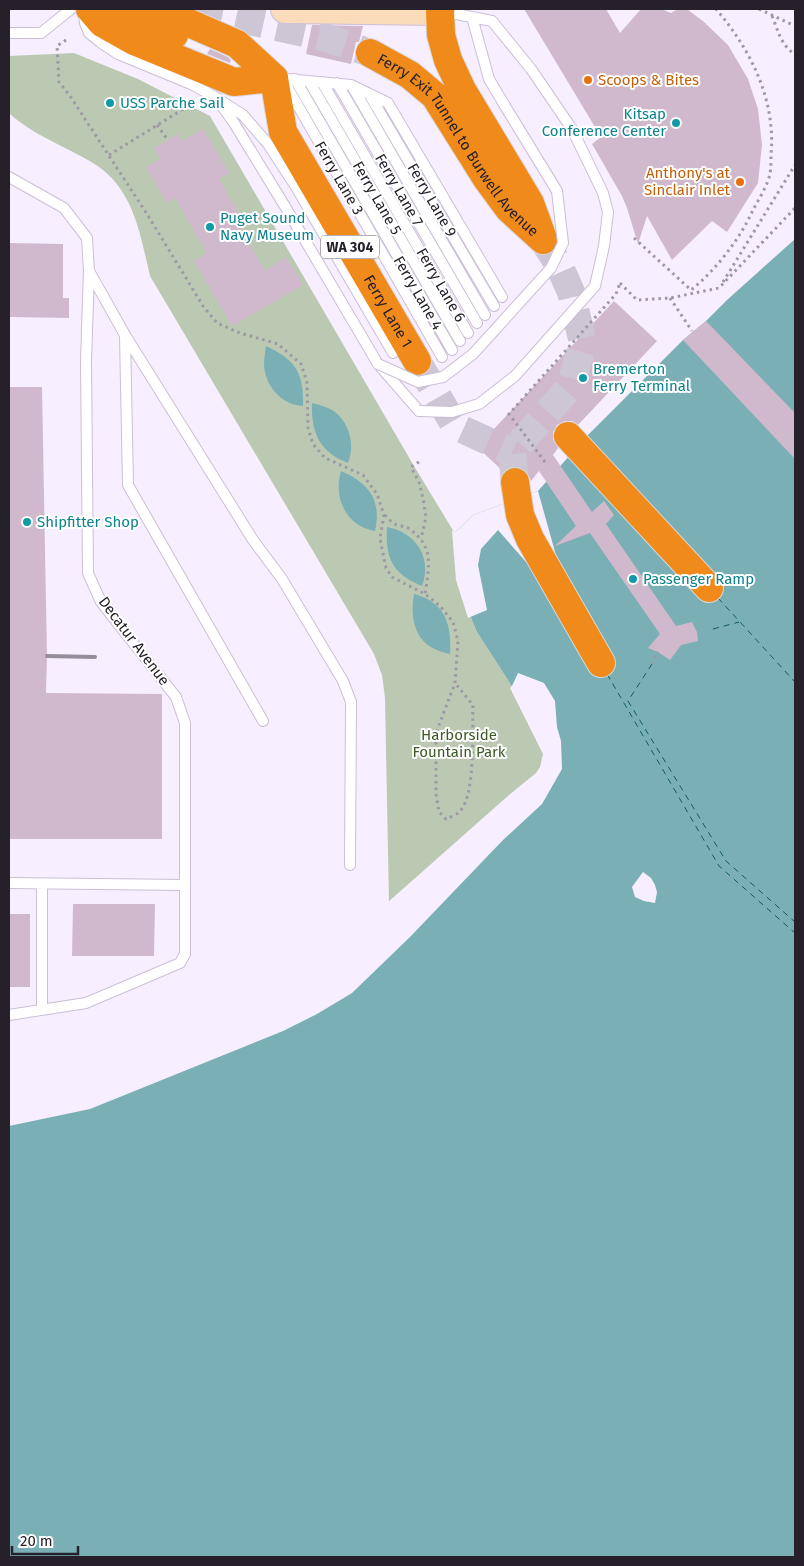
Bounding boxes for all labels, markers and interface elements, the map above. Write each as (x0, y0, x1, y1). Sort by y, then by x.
street label: Ferry Exit Tunnel to Burwell Avenue (374, 50, 542, 240)
place label: Scoops & Bites (598, 71, 699, 89)
marker: Scoops & Bites (582, 74, 594, 86)
place label: USS Parche Sail (120, 94, 225, 112)
marker: USS Parche Sail (104, 97, 116, 109)
place label: Kitsap Conference Center (542, 105, 666, 140)
marker: Kitsap Conference Center (670, 117, 682, 129)
street label: Ferry Lane 3 (311, 138, 367, 218)
street label: Ferry Lane 7 (371, 150, 427, 230)
street label: Ferry Lane 5 (349, 158, 405, 238)
street label: Ferry Lane 9 (404, 160, 460, 240)
place label: Anthony's at Sinclair Inlet (644, 164, 731, 199)
marker: Anthony's at Sinclair Inlet (734, 176, 746, 188)
place label: Puget Sound Navy Museum (220, 209, 314, 244)
marker: Puget Sound Navy Museum (204, 221, 216, 233)
road number: WA 304 (321, 236, 379, 258)
street label: Ferry Lane 6 (413, 245, 469, 325)
street label: Ferry Lane 4 (390, 253, 446, 333)
street label: Ferry Lane 1 (360, 272, 416, 351)
place label: Bremerton Ferry Terminal (593, 360, 691, 395)
marker: Bremerton Ferry Terminal (577, 372, 589, 384)
place label: Shipfitter Shop (37, 513, 139, 531)
marker: Shipfitter Shop (21, 516, 33, 528)
place label: Passenger Ramp (643, 570, 754, 588)
marker: Passenger Ramp (627, 573, 639, 585)
street label: Decatur Avenue (95, 593, 173, 689)
park label: Harborside Fountain Park (412, 726, 506, 761)
scale bar (12, 1524, 79, 1556)
text: 20 m (20, 1532, 53, 1550)

